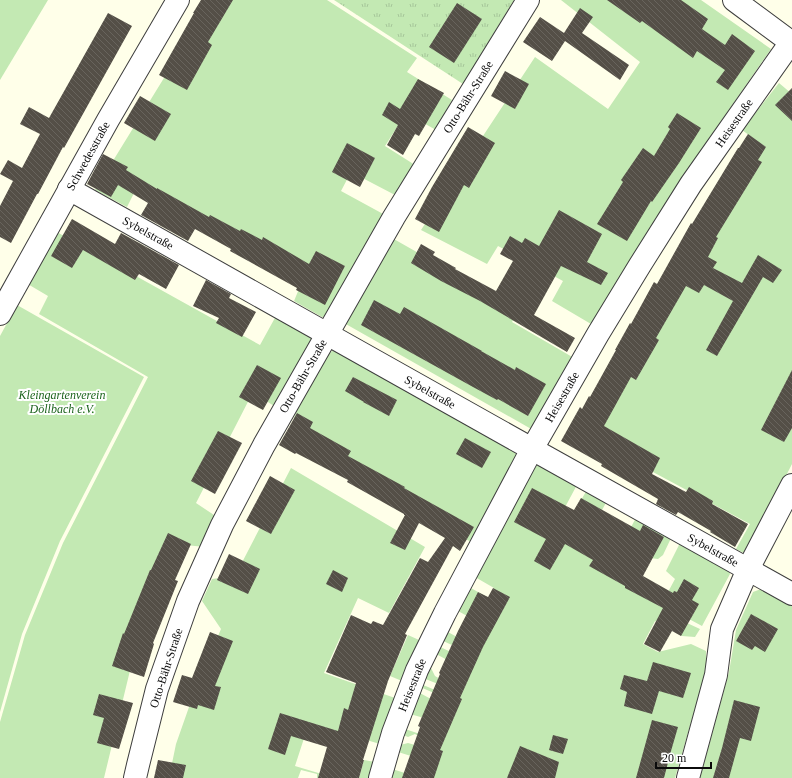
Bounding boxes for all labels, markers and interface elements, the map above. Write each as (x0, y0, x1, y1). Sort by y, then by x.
street label: Otto-Bähr-Straße (440, 58, 496, 136)
street label: Heisestraße (712, 96, 756, 150)
street label: Schwedesstraße (63, 119, 113, 193)
street label: Sybelstraße (120, 213, 176, 253)
street label: Otto-Bähr-Straße (276, 337, 330, 415)
street label: Heisestraße (542, 369, 582, 425)
street label: Sybelstraße (402, 372, 458, 412)
park label: Kleingartenverein Döllbach e.V. (18, 388, 105, 416)
street label: Sybelstraße (685, 530, 741, 570)
street label: Otto-Bähr-Straße (147, 626, 185, 710)
street label: Heisestraße (395, 656, 429, 714)
scale bar (656, 744, 711, 770)
text: 20 m (662, 751, 687, 765)

